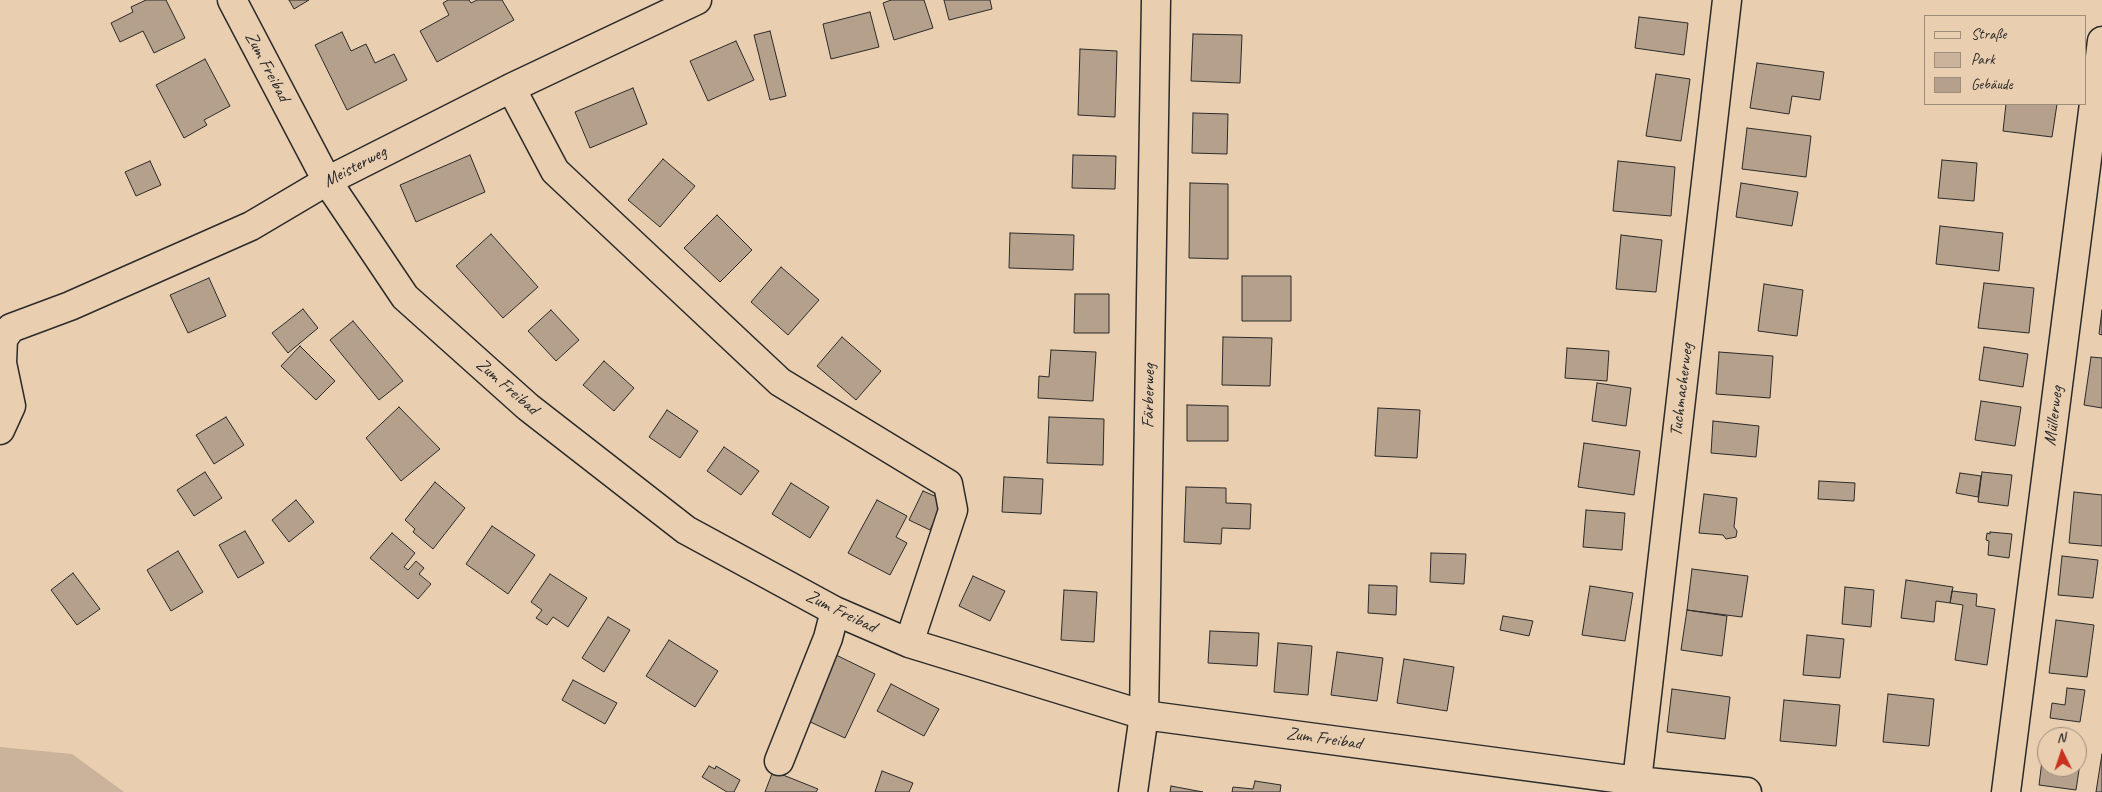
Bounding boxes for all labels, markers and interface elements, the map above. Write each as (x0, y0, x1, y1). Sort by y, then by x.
legend (1924, 15, 2087, 105)
text: Straße (1971, 25, 2006, 44)
street label: Zum Freibad (240, 28, 294, 106)
text: Park (1971, 50, 1995, 69)
text: Gebäude (1971, 75, 2013, 94)
street label: Meisterweg (320, 141, 390, 193)
street label: Tuchmacherweg (1666, 342, 1698, 438)
street label: Zum Freibad (471, 354, 543, 420)
street label: Färberweg (1138, 364, 1160, 428)
street label: Müllerweg (2040, 385, 2068, 447)
street label: Zum Freibad (802, 586, 880, 638)
street label: Zum Freibad (1285, 723, 1363, 755)
north arrow (2037, 727, 2087, 777)
text: N (2056, 729, 2066, 746)

